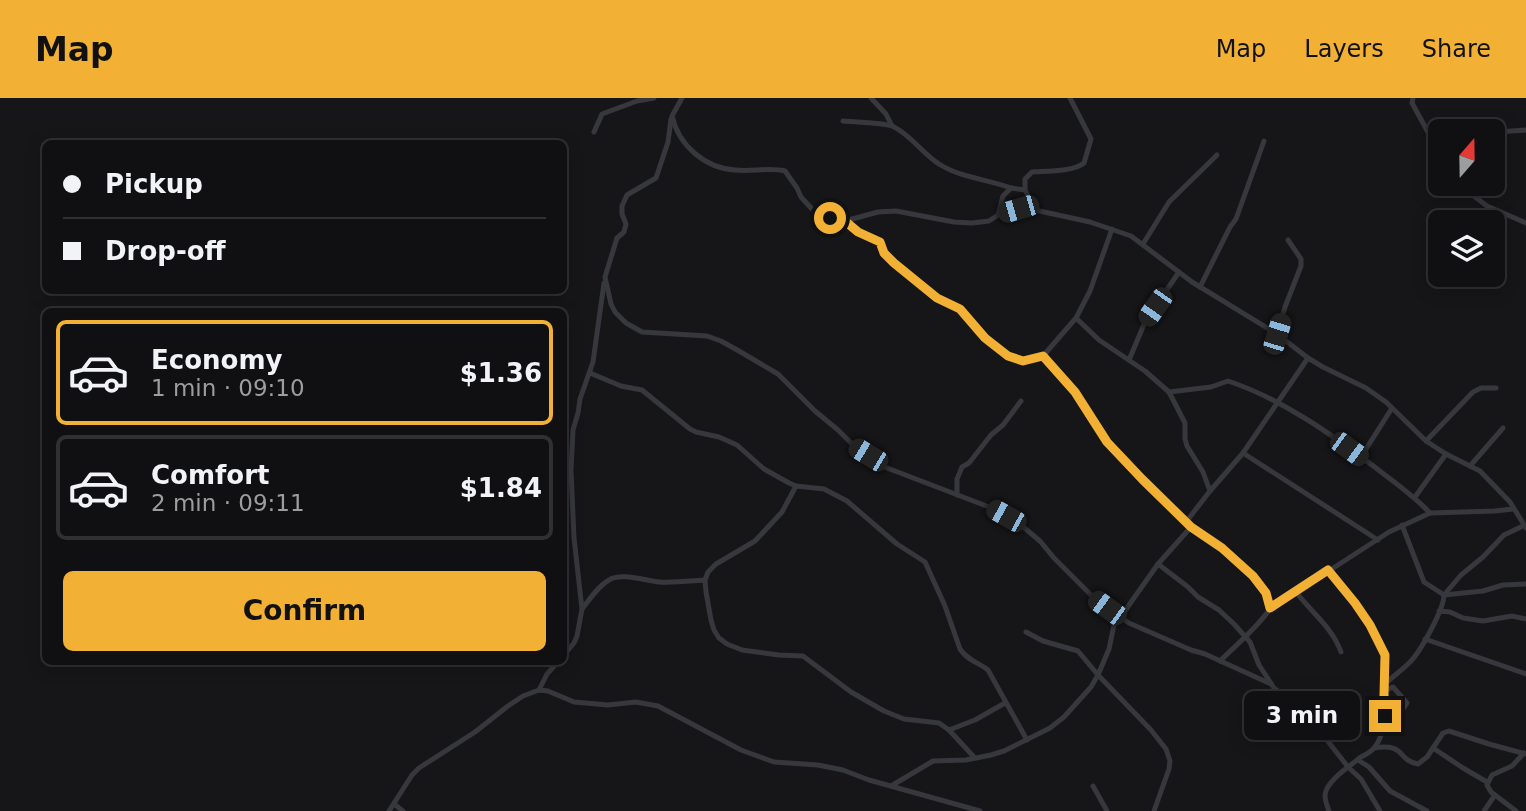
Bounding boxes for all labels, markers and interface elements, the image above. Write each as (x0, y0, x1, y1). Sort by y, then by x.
text: Map (35, 30, 114, 69)
text: Map (1216, 35, 1266, 63)
text: Layers (1304, 35, 1384, 63)
text: Share (1422, 35, 1491, 63)
north arrow (1428, 119, 1505, 196)
map controls (1428, 119, 1505, 287)
text: Pickup (105, 169, 203, 199)
car (995, 193, 1042, 225)
route start (814, 202, 846, 234)
button: layers (1428, 210, 1505, 287)
text: Drop-off (105, 236, 226, 266)
car (1135, 284, 1176, 330)
car (1261, 311, 1294, 357)
icon: car (67, 341, 130, 404)
text: Economy (151, 345, 282, 375)
text: $1.36 (460, 358, 542, 388)
text: 1 min · 09:10 (151, 375, 305, 401)
car (1326, 428, 1373, 470)
car (845, 435, 892, 475)
icon: car (67, 456, 130, 519)
text: Comfort (151, 460, 269, 490)
text: $1.84 (460, 473, 542, 503)
text: 2 min · 09:11 (151, 490, 305, 516)
car (983, 497, 1030, 535)
button: Confirm (63, 571, 546, 651)
car (1084, 587, 1131, 629)
callout: 3 min (1245, 692, 1360, 740)
route end (1369, 700, 1401, 732)
text: 3 min (1266, 702, 1338, 728)

